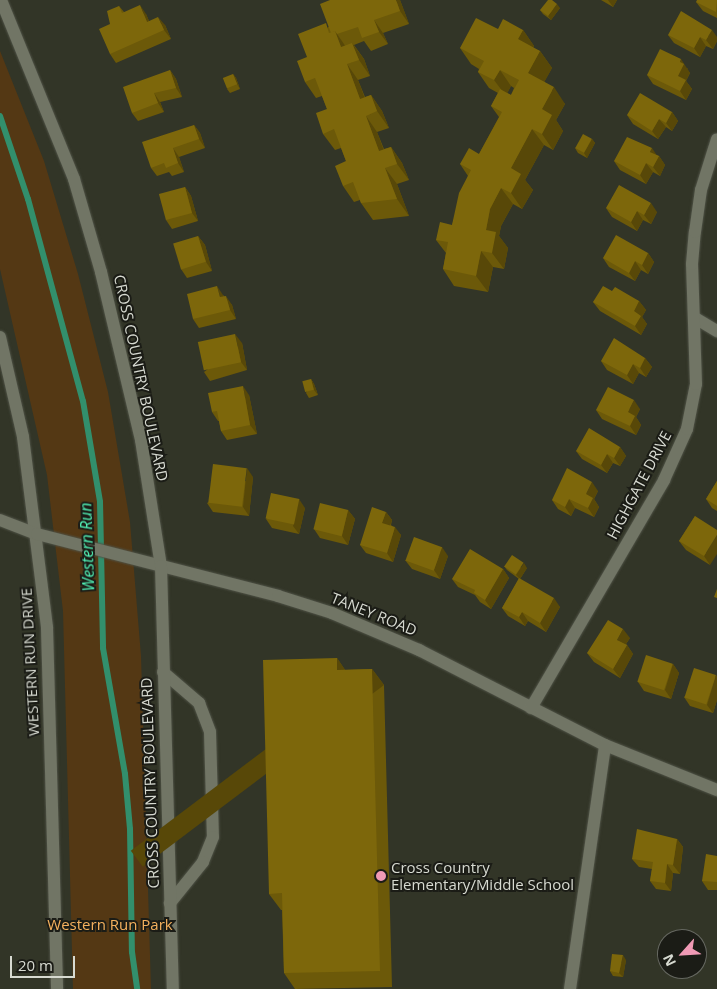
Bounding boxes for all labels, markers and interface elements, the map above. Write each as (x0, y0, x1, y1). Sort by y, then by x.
street label: CROSS COUNTRY BOULEVARD (110, 273, 172, 483)
street label: HIGHGATE DRIVE (603, 428, 675, 542)
water label: Western Run (76, 502, 98, 592)
street label: WESTERN RUN DRIVE (17, 587, 43, 737)
street label: TANEY ROAD (328, 589, 420, 639)
street label: CROSS COUNTRY BOULEVARD (137, 677, 163, 889)
place label: Cross Country Elementary/Middle School (391, 858, 574, 893)
marker: Cross Country Elementary/Middle School (375, 870, 387, 882)
park label: Western Run Park (47, 916, 173, 934)
north arrow (657, 929, 707, 979)
scale bar (12, 946, 78, 978)
text: N (658, 951, 680, 970)
text: 20 m (18, 955, 53, 975)

